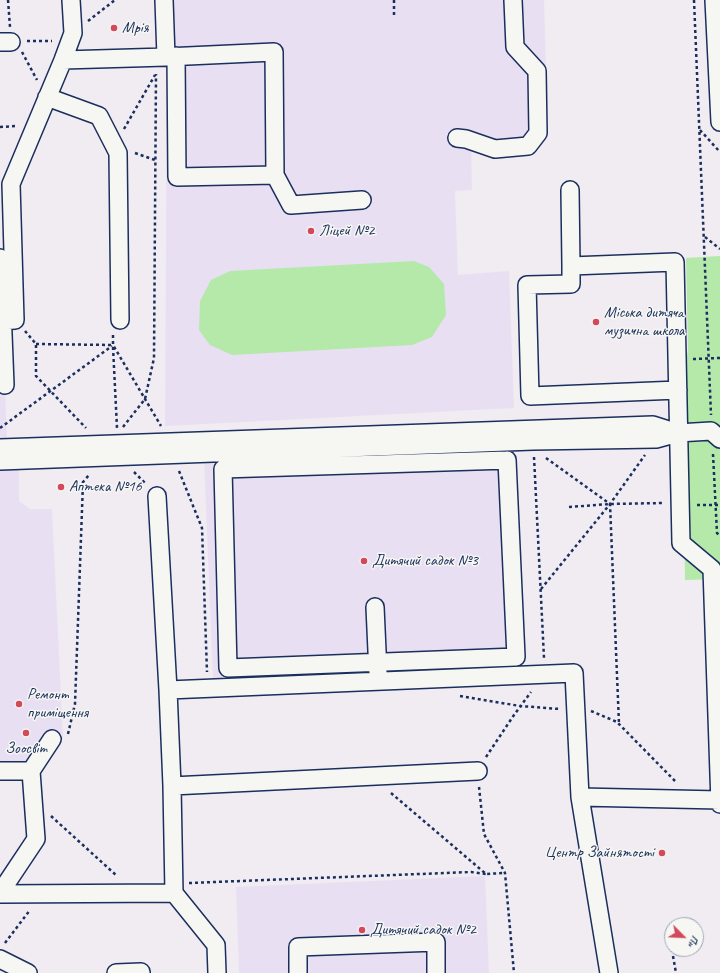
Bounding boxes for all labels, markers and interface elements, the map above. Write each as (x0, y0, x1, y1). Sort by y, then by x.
place label: Мрія (122, 18, 149, 38)
marker: Мрія (109, 23, 119, 33)
place label: Ліцей №2 (319, 221, 374, 241)
marker: Ліцей №2 (306, 226, 316, 236)
place label: Міська дитяча музична школа (604, 303, 684, 341)
marker: Міська дитяча музична школа (591, 317, 601, 327)
place label: Аптека №16 (69, 477, 142, 497)
marker: Аптека №16 (56, 482, 66, 492)
place label: Дитячий садок №3 (372, 551, 478, 571)
marker: Дитячий садок №3 (359, 556, 369, 566)
place label: Ремонт приміщення (27, 685, 88, 723)
marker: Ремонт приміщення (14, 699, 24, 709)
marker: Зоосвіт (21, 728, 31, 738)
place label: Зоосвіт (5, 739, 47, 759)
place label: Центр Зайнятості (545, 843, 654, 863)
marker: Центр Зайнятості (657, 848, 667, 858)
north arrow (664, 917, 704, 957)
place label: Дитячий садок №2 (370, 920, 476, 940)
marker: Дитячий садок №2 (357, 925, 367, 935)
text: Пн (685, 933, 703, 950)

